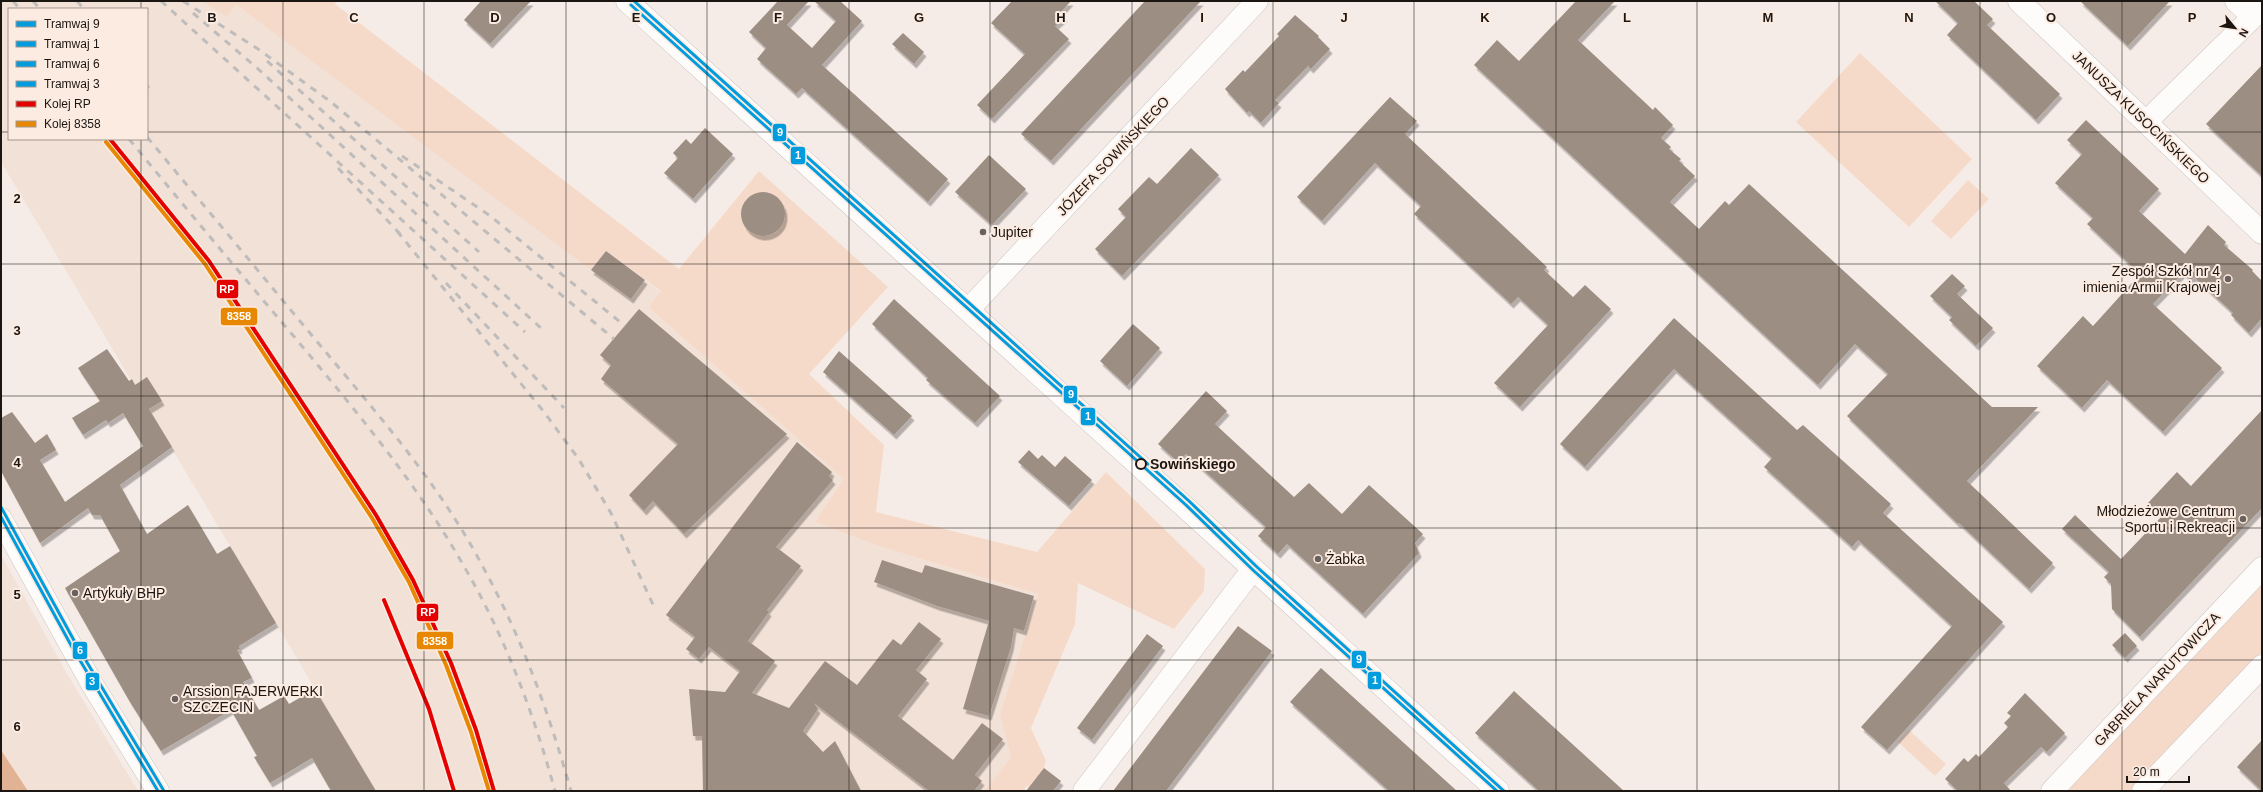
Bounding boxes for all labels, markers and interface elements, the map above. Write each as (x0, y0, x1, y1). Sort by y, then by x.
legend (8, 8, 148, 140)
north arrow (2215, 8, 2255, 48)
text: B (207, 10, 217, 25)
text: C (349, 10, 359, 25)
text: D (490, 10, 500, 25)
text: E (632, 10, 641, 25)
text: F (774, 10, 782, 25)
text: G (914, 10, 924, 25)
text: H (1056, 10, 1066, 25)
text: I (1200, 10, 1204, 25)
text: J (1340, 10, 1348, 25)
text: K (1480, 10, 1490, 25)
text: L (1623, 10, 1631, 25)
text: M (1763, 10, 1773, 25)
text: N (1904, 10, 1914, 25)
text: O (2046, 10, 2056, 25)
text: P (2188, 10, 2197, 25)
text: Tramwaj 9 (44, 17, 100, 31)
text: N (2237, 26, 2251, 39)
text: Tramwaj 1 (44, 37, 100, 51)
street label: JANUSZA KUSOCIŃSKIEGO (2069, 47, 2213, 187)
text: Tramwaj 6 (44, 57, 100, 71)
text: Tramwaj 3 (44, 77, 100, 91)
street label: JÓZEFA SOWIŃSKIEGO (1054, 93, 1173, 219)
text: Kolej RP (44, 97, 91, 111)
text: Kolej 8358 (44, 117, 101, 131)
line badge: 9 (772, 123, 787, 142)
text: 9 (777, 126, 783, 138)
line badge: 1 (790, 146, 806, 165)
text: 1 (795, 149, 801, 161)
text: 2 (13, 191, 21, 206)
place label: Jupiter (991, 224, 1033, 240)
marker: Jupiter (978, 227, 988, 237)
place label: Zespół Szkół nr 4 imienia Armii Krajowej (2083, 263, 2220, 295)
marker: Zespół Szkół nr 4 imienia Armii Krajowej (2223, 274, 2233, 284)
line badge: RP (216, 279, 239, 299)
text: RP (219, 283, 235, 295)
line badge: 8358 (220, 307, 258, 326)
text: 8358 (227, 310, 251, 322)
text: 3 (13, 323, 21, 338)
line badge: 9 (1063, 385, 1078, 404)
text: 9 (1068, 388, 1074, 400)
line badge: 1 (1080, 407, 1096, 426)
text: 1 (1085, 410, 1091, 422)
text: 4 (13, 455, 21, 470)
place label: Sowińskiego (1150, 456, 1236, 472)
marker: Sowińskiego (1135, 458, 1147, 470)
place label: Młodzieżowe Centrum Sportu i Rekreacji (2097, 503, 2235, 535)
marker: Młodzieżowe Centrum Sportu i Rekreacji (2238, 514, 2248, 524)
place label: Żabka (1326, 550, 1365, 567)
marker: Żabka (1313, 554, 1323, 564)
place label: Artykuły BHP (83, 585, 165, 601)
text: 5 (13, 587, 21, 602)
marker: Artykuły BHP (70, 588, 80, 598)
line badge: RP (416, 603, 439, 622)
text: RP (420, 606, 436, 618)
street label: GABRIELA NARUTOWICZA (2091, 608, 2224, 749)
line badge: 8358 (416, 631, 454, 650)
text: 8358 (423, 635, 447, 647)
line badge: 6 (72, 641, 88, 660)
text: 6 (77, 644, 83, 656)
line badge: 9 (1351, 650, 1367, 669)
text: 9 (1356, 653, 1362, 665)
line badge: 1 (1367, 671, 1382, 690)
line badge: 3 (85, 672, 100, 691)
text: 1 (1372, 674, 1378, 686)
text: 3 (89, 675, 95, 687)
place label: Arssion FAJERWERKI SZCZECIN (183, 683, 323, 715)
marker: Arssion FAJERWERKI SZCZECIN (170, 694, 180, 704)
text: 6 (13, 719, 21, 734)
scale bar (2127, 758, 2189, 784)
text: 20 m (2133, 765, 2160, 779)

